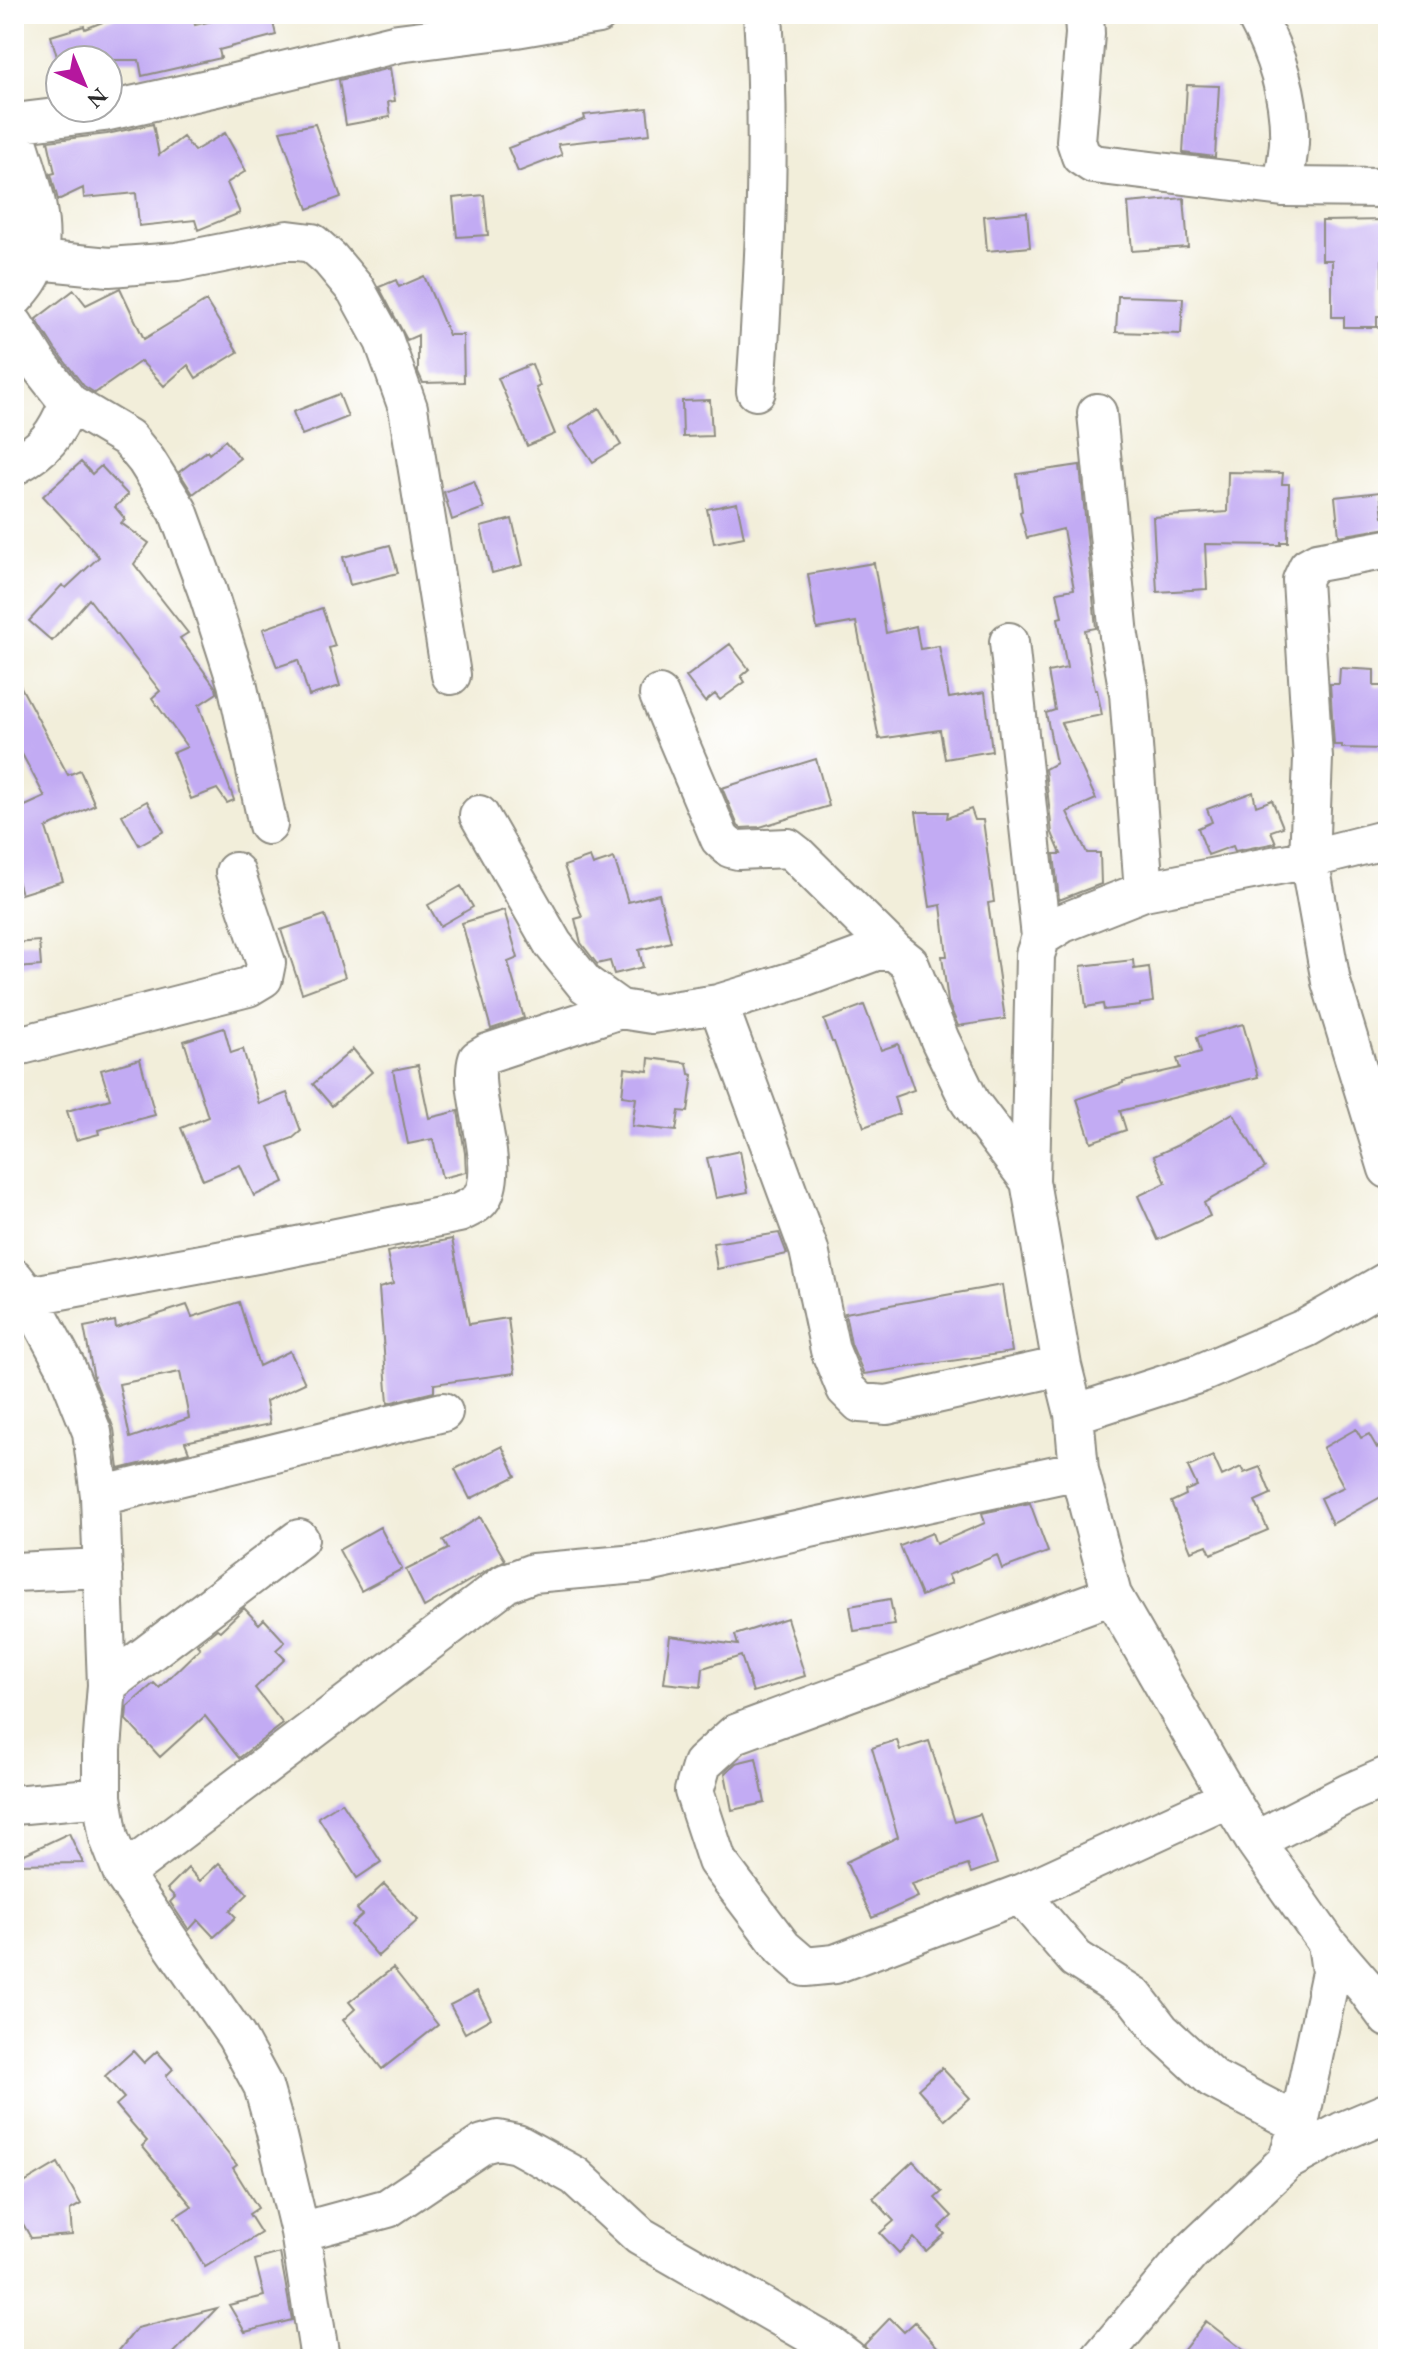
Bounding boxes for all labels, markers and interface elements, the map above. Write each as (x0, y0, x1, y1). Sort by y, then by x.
north arrow (44, 44, 124, 124)
text: N (81, 81, 114, 115)

